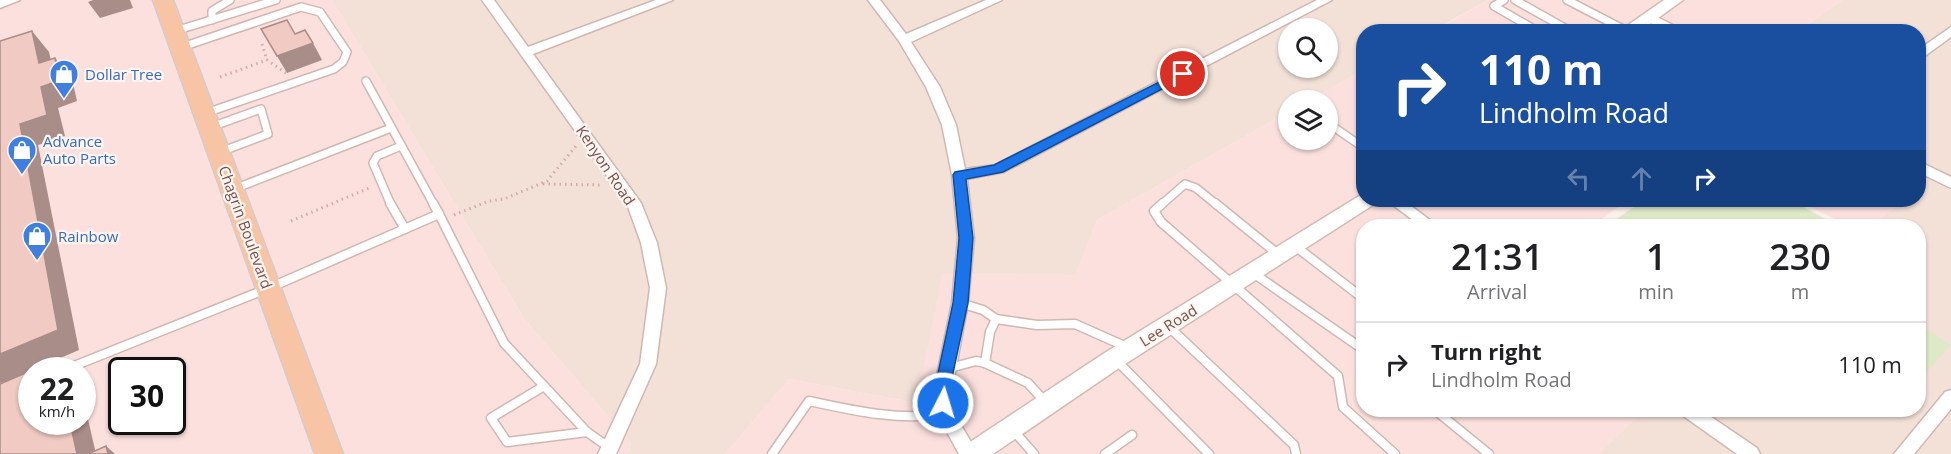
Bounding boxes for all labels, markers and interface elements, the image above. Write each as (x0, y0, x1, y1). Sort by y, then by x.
map controls (1278, 18, 1338, 150)
button: search (1278, 18, 1338, 78)
text: 110 m (1479, 40, 1603, 97)
pin (1157, 48, 1208, 99)
icon: right (1380, 48, 1458, 126)
icon: arrive (1166, 57, 1199, 90)
shop icon: Dollar Tree (48, 58, 80, 100)
place label: Dollar Tree (85, 64, 162, 84)
button: layers (1278, 90, 1338, 150)
text: Lindholm Road (1479, 94, 1669, 131)
street label: Kenyon Road (572, 121, 640, 209)
place label: Advance Auto Parts (43, 131, 116, 168)
shop icon: Advance Auto Parts (6, 134, 38, 176)
icon: left (1562, 162, 1595, 195)
icon: ahead (1625, 162, 1658, 195)
icon: right (1688, 162, 1721, 195)
street label: Chagrin Boulevard (214, 163, 278, 291)
shop icon: Rainbow (21, 220, 53, 262)
place label: Rainbow (58, 226, 119, 246)
text: 21:31 (1451, 232, 1543, 281)
text: 1 (1646, 232, 1667, 281)
text: 230 (1769, 232, 1831, 281)
text: Arrival (1467, 278, 1527, 305)
text: min (1638, 278, 1674, 305)
text: m (1791, 278, 1809, 305)
street label: Lee Road (1135, 299, 1201, 351)
text: Turn right (1431, 336, 1542, 366)
icon: right (1380, 348, 1413, 381)
text: 110 m (1838, 349, 1902, 379)
speed limit sign: 30 (108, 357, 186, 435)
text: Lindholm Road (1431, 366, 1572, 393)
text: 22 (40, 368, 74, 409)
position arrow (911, 371, 975, 435)
text: km/h (39, 401, 75, 421)

